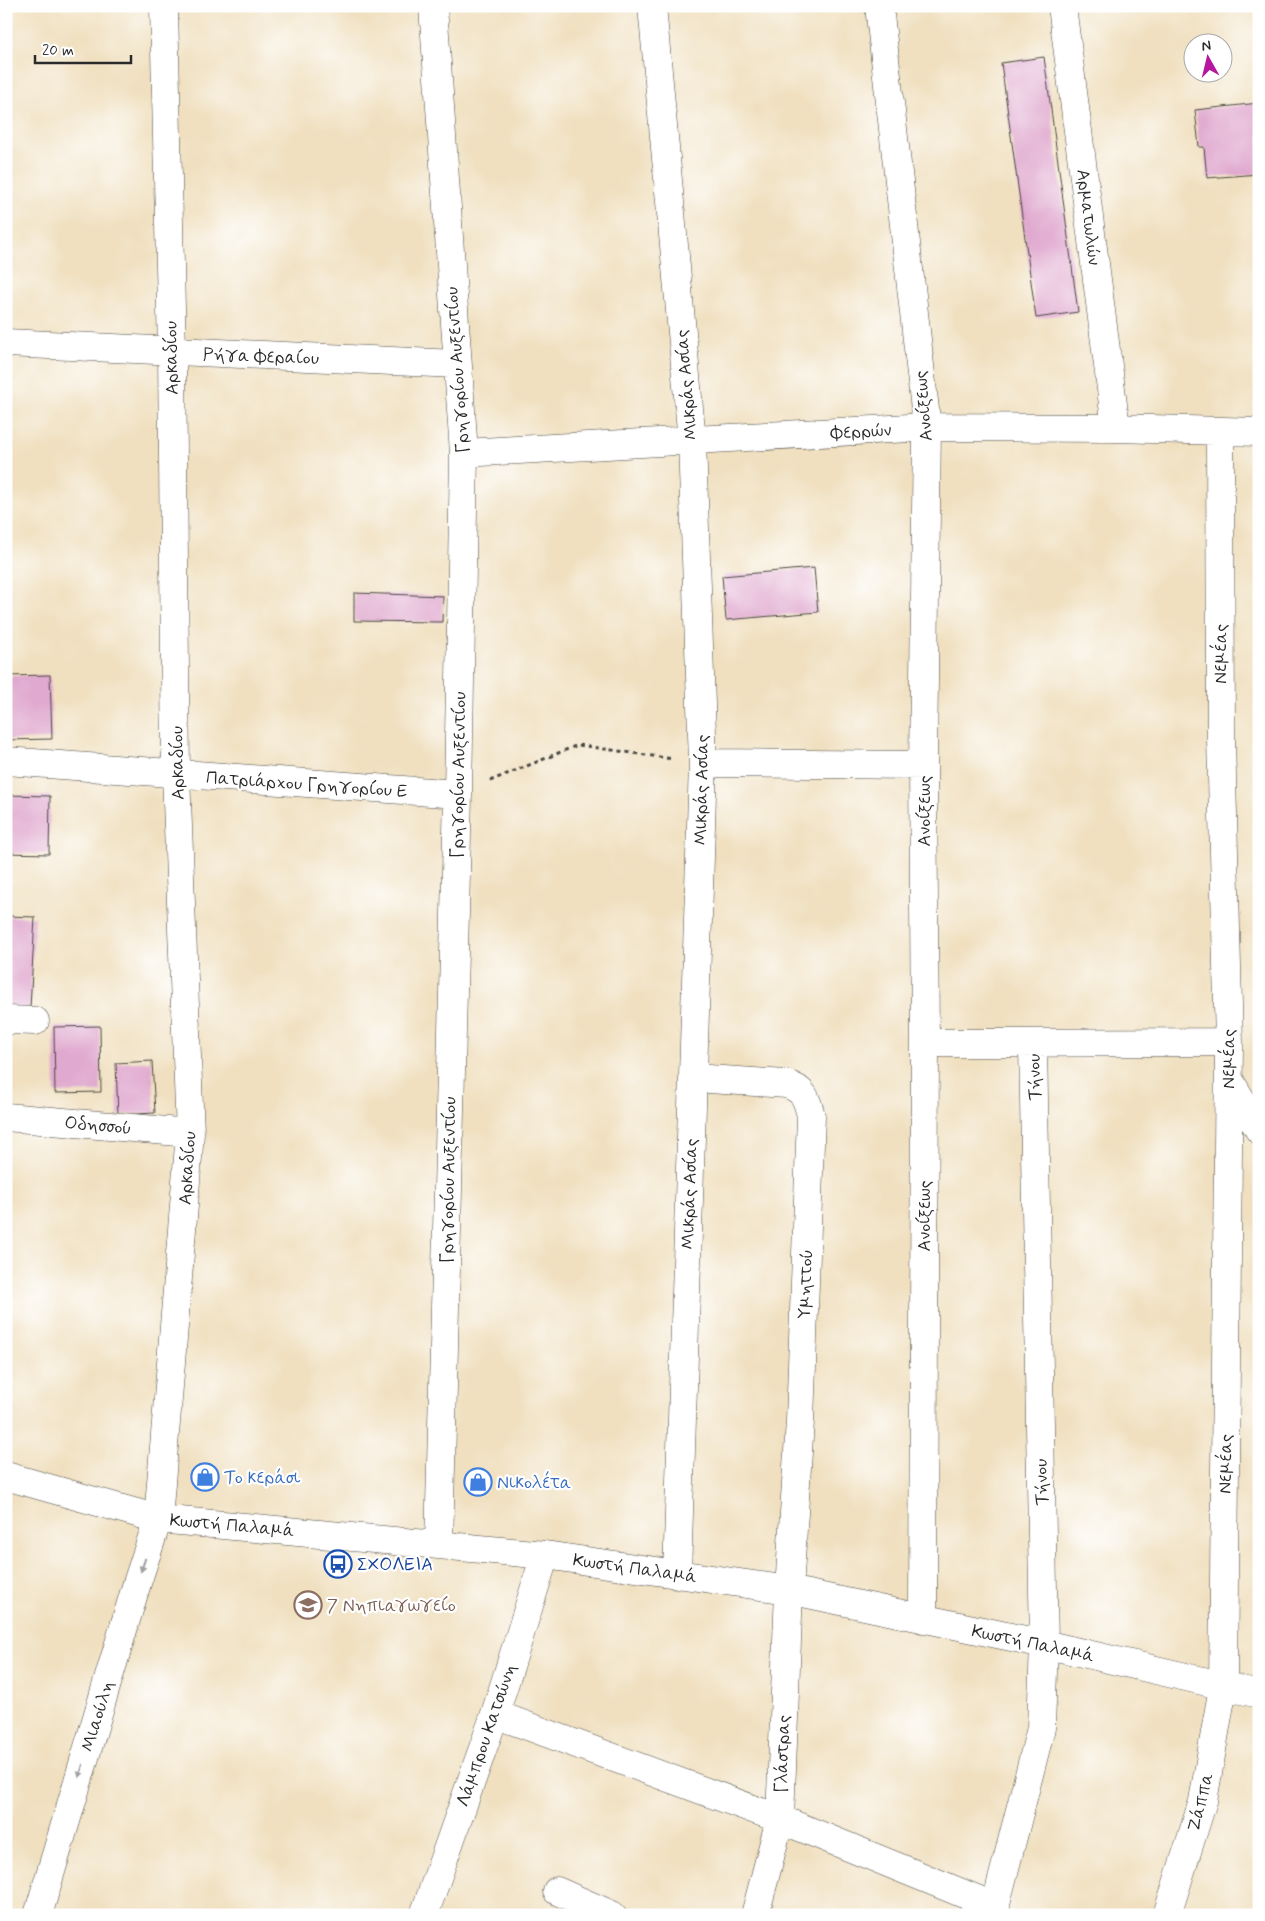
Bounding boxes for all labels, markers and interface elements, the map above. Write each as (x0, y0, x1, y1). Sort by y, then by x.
scale bar (35, 32, 131, 64)
north arrow (1182, 32, 1232, 82)
text: N (1200, 37, 1212, 56)
text: 20 m (42, 41, 74, 61)
street label: Αρματωλών (1070, 168, 1106, 267)
street label: Γρηγορίου Αυξεντίου (440, 286, 476, 454)
street label: Αρκαδίου (159, 321, 185, 395)
street label: Μικράς Ασίας (670, 328, 704, 441)
street label: Ρήγα Φεραίου (203, 343, 319, 371)
street label: Ανοίξεως (909, 369, 939, 442)
street label: Φερρών (829, 418, 892, 446)
street label: Νεμέας (1208, 624, 1233, 684)
street label: Γρηγορίου Αυξεντίου (446, 691, 472, 859)
street label: Αρκαδίου (165, 726, 191, 800)
street label: Μικράς Ασίας (689, 734, 715, 846)
street label: Πατριάρχου Γρηγορίου Ε (205, 766, 409, 804)
street label: Ανοίξεως (913, 775, 937, 847)
street label: Νεμέας (1216, 1029, 1241, 1089)
street label: Τήνου (1023, 1053, 1047, 1100)
street label: Γρηγορίου Αυξεντίου (436, 1096, 462, 1264)
street label: Οδησσού (63, 1111, 133, 1141)
street label: Αρκαδίου (173, 1130, 203, 1206)
street label: Μικράς Ασίας (676, 1138, 704, 1250)
street label: Ανοίξεως (913, 1180, 937, 1252)
street label: Υμηττού (793, 1249, 819, 1319)
street label: Νεμέας (1212, 1434, 1239, 1494)
street label: Τήνου (1030, 1458, 1054, 1505)
shop icon: Το κεράσι (190, 1462, 220, 1492)
place label: Το κεράσι (224, 1466, 301, 1490)
shop icon: Νικολέτα (463, 1467, 493, 1497)
place label: Νικολέτα (497, 1470, 571, 1495)
street label: Κωστή Παλαμά (169, 1509, 295, 1543)
street label: Κωστή Παλαμά (571, 1548, 698, 1590)
bus stop icon: ΣΧΟΛΕΙΑ (323, 1549, 353, 1579)
place label: ΣΧΟΛΕΙΑ (357, 1553, 433, 1577)
one-way arrow (138, 1557, 146, 1572)
school or university icon: 7 Νηπιαγωγείο (293, 1590, 323, 1620)
place label: 7 Νηπιαγωγείο (327, 1594, 456, 1618)
street label: Κωστή Παλαμά (969, 1619, 1096, 1669)
street label: Λάμπρου Κατσώνη (451, 1661, 523, 1810)
street label: Μιαούλη (76, 1678, 120, 1755)
street label: Γλάστρας (770, 1714, 796, 1793)
one-way arrow (76, 1763, 84, 1778)
street label: Ζάππα (1182, 1770, 1220, 1834)

